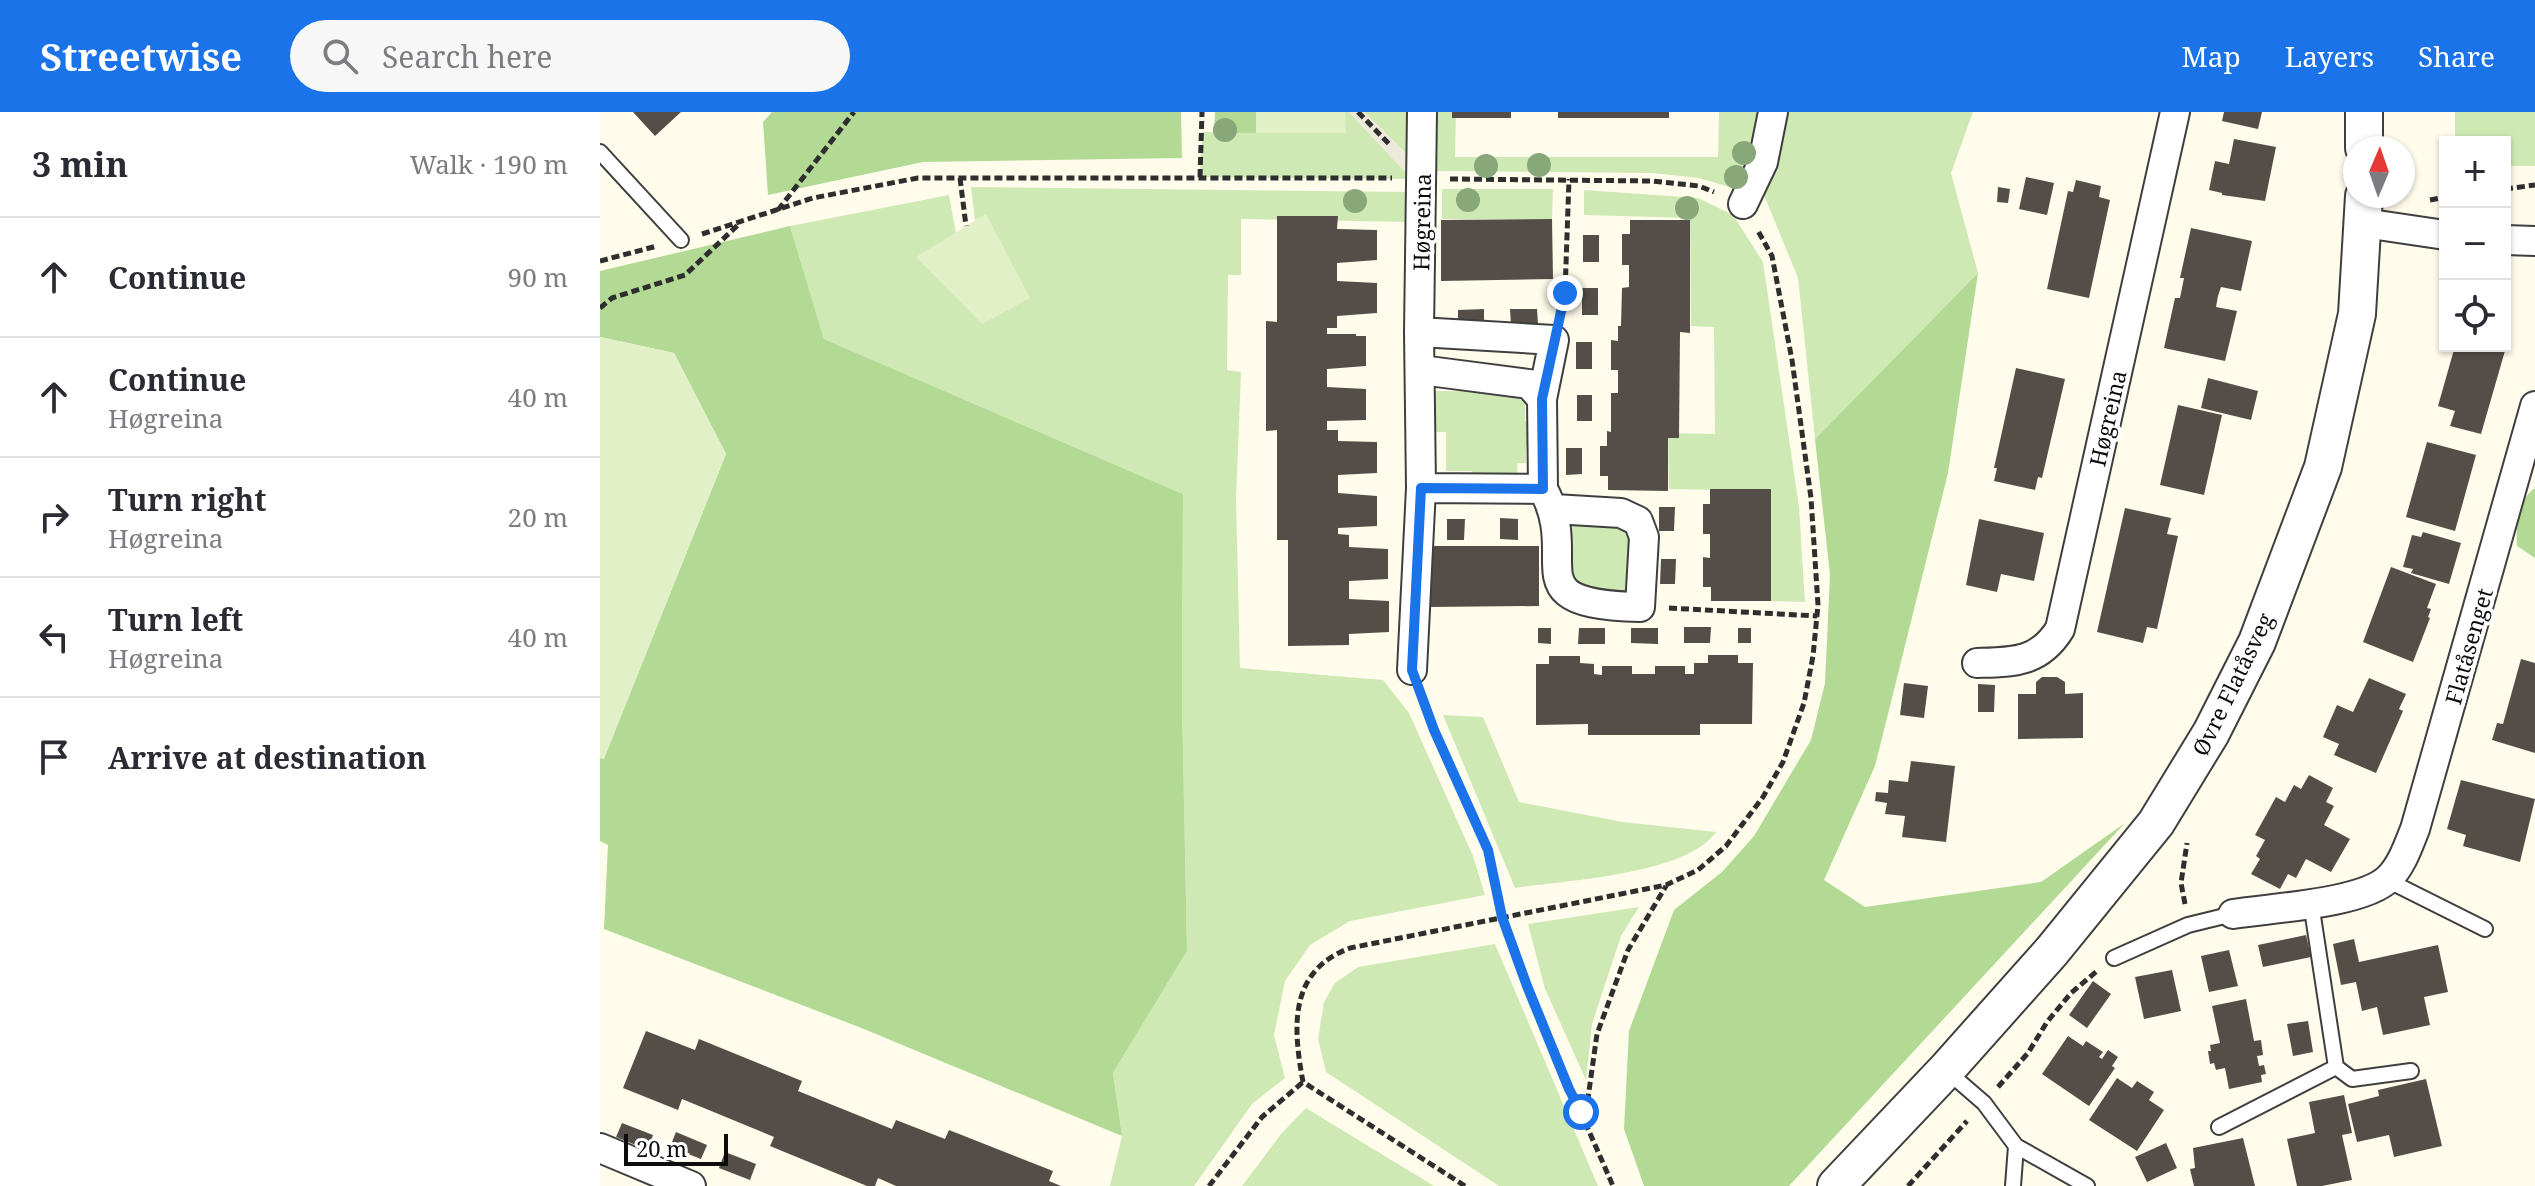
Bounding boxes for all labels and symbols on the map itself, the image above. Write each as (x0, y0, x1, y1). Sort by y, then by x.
north arrow (2343, 136, 2415, 208)
street label: Høgreina (1405, 173, 1437, 271)
route end (1547, 275, 1583, 311)
street label: Høgreina (2081, 367, 2133, 469)
street label: Flatåsenget (2437, 584, 2499, 708)
street label: Øvre Flatåsveg (2184, 607, 2280, 760)
route start (1563, 1094, 1599, 1130)
scale bar (624, 1130, 728, 1166)

